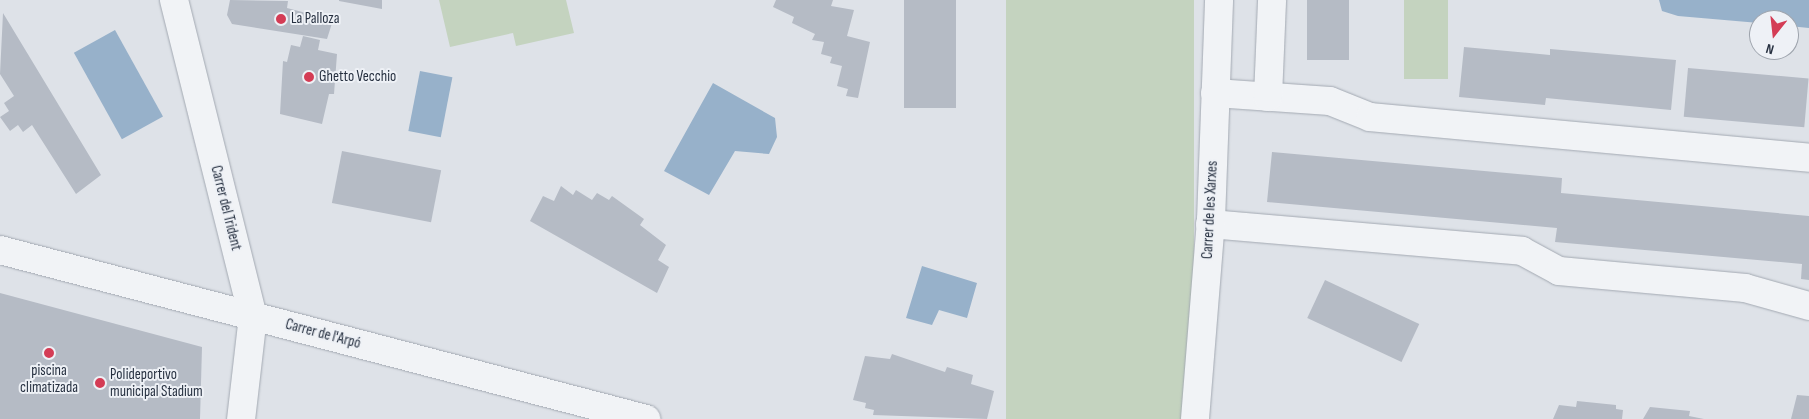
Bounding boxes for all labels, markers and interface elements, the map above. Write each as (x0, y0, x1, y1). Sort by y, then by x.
place label: La Palloza (291, 10, 339, 28)
north arrow (1749, 10, 1799, 60)
marker: La Palloza (275, 13, 287, 25)
text: N (1764, 40, 1776, 58)
place label: Ghetto Vecchio (319, 68, 396, 86)
marker: Ghetto Vecchio (303, 71, 315, 83)
street label: Carrer de les Xarxes (1198, 160, 1222, 260)
street label: Carrer del Trident (207, 164, 245, 252)
street label: Carrer de l'Arpó (283, 315, 363, 353)
marker: piscina climatizada (43, 347, 55, 359)
place label: piscina climatizada (20, 361, 78, 396)
place label: Polideportivo municipal Stadium (110, 365, 203, 400)
marker: Polideportivo municipal Stadium (94, 377, 106, 389)

